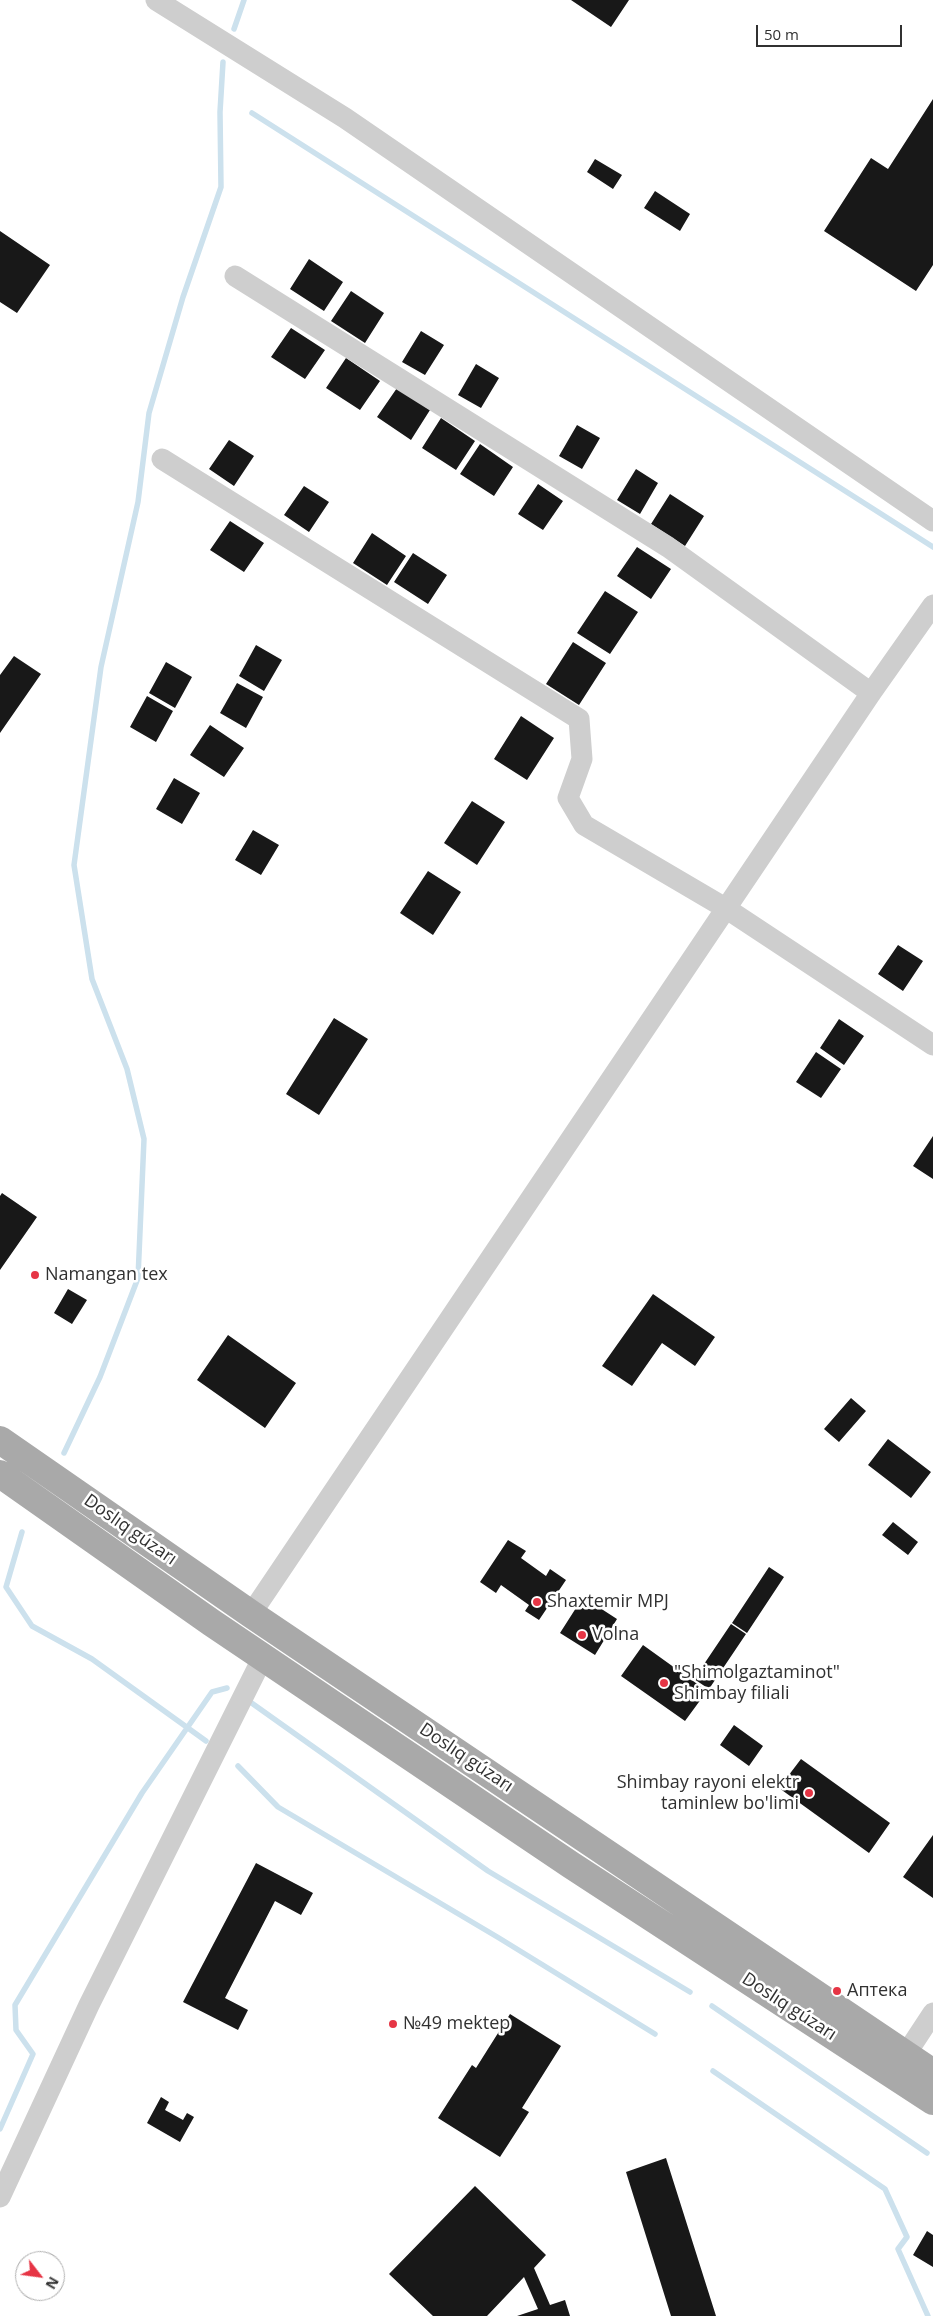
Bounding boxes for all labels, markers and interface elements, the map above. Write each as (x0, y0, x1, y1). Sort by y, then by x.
scale bar (758, 15, 904, 47)
text: 50 m (764, 24, 799, 44)
place label: Namangan tex (45, 1264, 168, 1286)
marker: Namangan tex (29, 1269, 41, 1281)
street label: Doslıq gúzarı (79, 1490, 181, 1570)
place label: Shaxtemir MPJ (547, 1591, 669, 1613)
marker: Shaxtemir MPJ (531, 1596, 543, 1608)
place label: Volna (592, 1624, 639, 1646)
marker: Volna (576, 1629, 588, 1641)
place label: "Shimolgaztaminot" Shimbay filiali (674, 1662, 840, 1705)
marker: "Shimolgaztaminot" Shimbay filiali (658, 1677, 670, 1689)
street label: Doslıq gúzarı (415, 1719, 517, 1797)
place label: Shimbay rayoni elektr taminlew bo'limi (617, 1772, 799, 1815)
marker: Shimbay rayoni elektr taminlew bo'limi (803, 1787, 815, 1799)
street label: Doslıq gúzarı (738, 1968, 840, 2046)
place label: Аптека (847, 1980, 907, 2002)
marker: Аптека (831, 1985, 843, 1997)
place label: №49 mektep (403, 2013, 510, 2035)
marker: №49 mektep (387, 2018, 399, 2030)
north arrow (15, 2251, 65, 2301)
text: N (41, 2274, 64, 2293)

